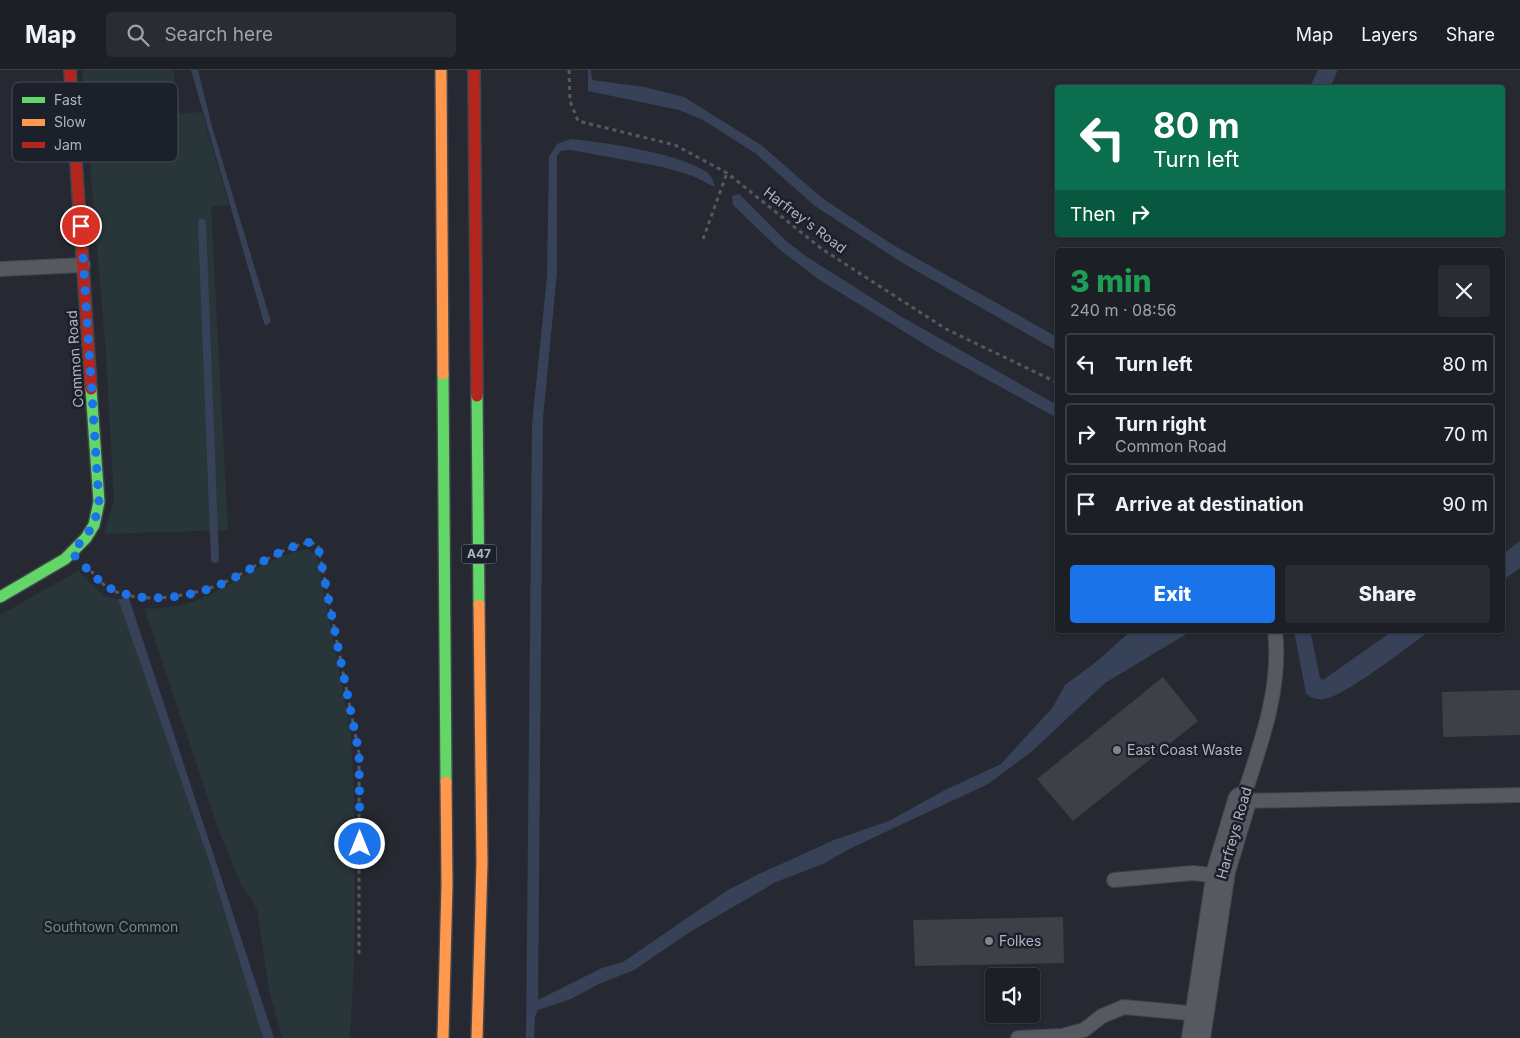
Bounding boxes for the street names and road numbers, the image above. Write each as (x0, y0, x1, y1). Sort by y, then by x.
street label: Harfrey's Road (761, 183, 850, 256)
street label: Common Road (63, 310, 86, 408)
road number: A47 (462, 544, 496, 564)
street label: Harfreys Road (1212, 785, 1255, 881)

